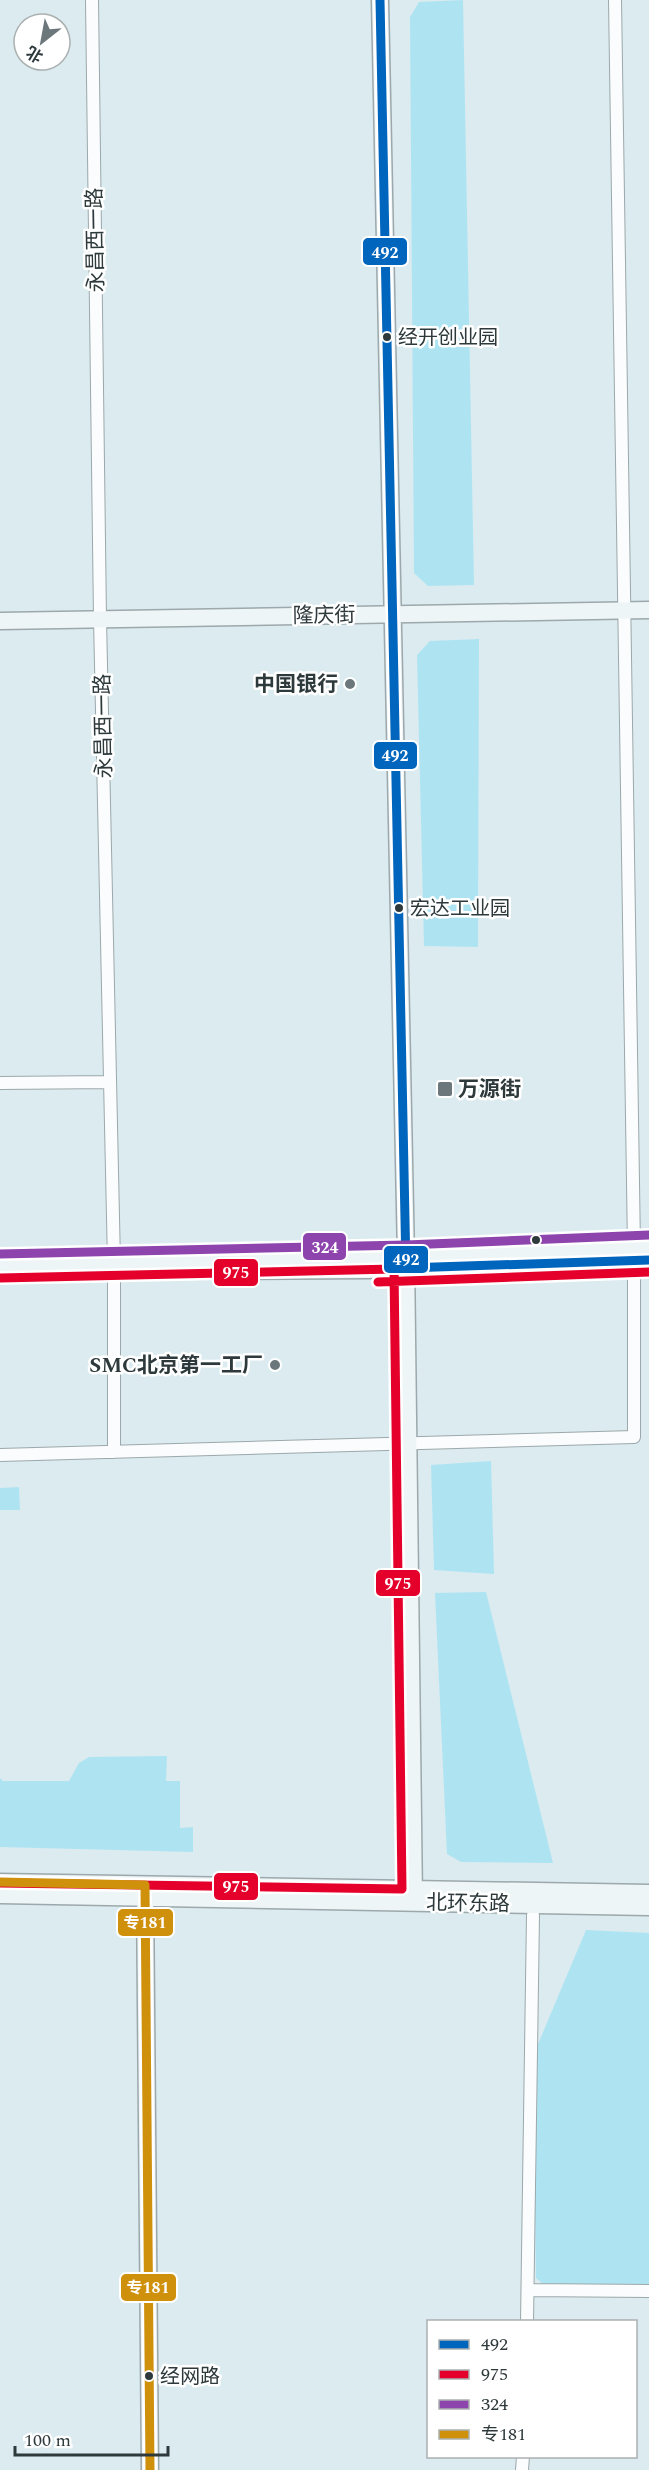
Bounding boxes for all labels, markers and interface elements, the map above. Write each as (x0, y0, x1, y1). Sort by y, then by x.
north arrow (12, 12, 72, 72)
text: 北 (22, 40, 48, 68)
street label: 永昌西一路 (79, 187, 113, 293)
line badge: 492 (362, 237, 408, 266)
text: 492 (372, 241, 398, 265)
place label: 经开创业园 (398, 323, 498, 353)
marker: 经开创业园 (381, 331, 393, 343)
street label: 隆庆街 (292, 599, 356, 633)
place label: 中国银行 (254, 669, 338, 701)
street label: 永昌西一路 (87, 673, 121, 779)
marker: 中国银行 (343, 677, 357, 691)
line badge: 492 (373, 741, 418, 770)
text: 492 (382, 744, 408, 768)
place label: 宏达工业园 (410, 894, 510, 924)
marker: 宏达工业园 (393, 902, 405, 914)
place label: 万源街 (458, 1074, 521, 1106)
marker: 万源街 (436, 1080, 454, 1098)
line badge: 324 (302, 1232, 347, 1261)
unlabelled marker (530, 1234, 542, 1246)
text: 324 (312, 1236, 338, 1260)
line badge: 492 (383, 1245, 429, 1274)
text: 492 (393, 1248, 419, 1272)
line badge: 975 (213, 1258, 259, 1287)
text: 975 (223, 1261, 249, 1285)
place label: SMC北京第一工厂 (89, 1350, 263, 1382)
marker: SMC北京第一工厂 (268, 1358, 282, 1372)
line badge: 975 (375, 1569, 421, 1597)
text: 975 (385, 1572, 411, 1596)
line badge: 975 (213, 1872, 259, 1901)
text: 975 (223, 1875, 249, 1899)
street label: 北环东路 (426, 1887, 510, 1921)
line badge: 专181 (117, 1908, 174, 1937)
text: 专181 (124, 1911, 166, 1935)
line badge: 专181 (120, 2273, 177, 2302)
text: 专181 (127, 2276, 169, 2300)
legend (427, 2320, 637, 2458)
text: 492 (481, 2331, 508, 2358)
text: 975 (481, 2361, 508, 2388)
place label: 经网路 (160, 2362, 220, 2392)
marker: 经网路 (143, 2370, 155, 2382)
text: 324 (481, 2391, 508, 2418)
scale bar (15, 2419, 168, 2457)
text: 专181 (481, 2421, 526, 2448)
text: 100 m (24, 2427, 71, 2454)

